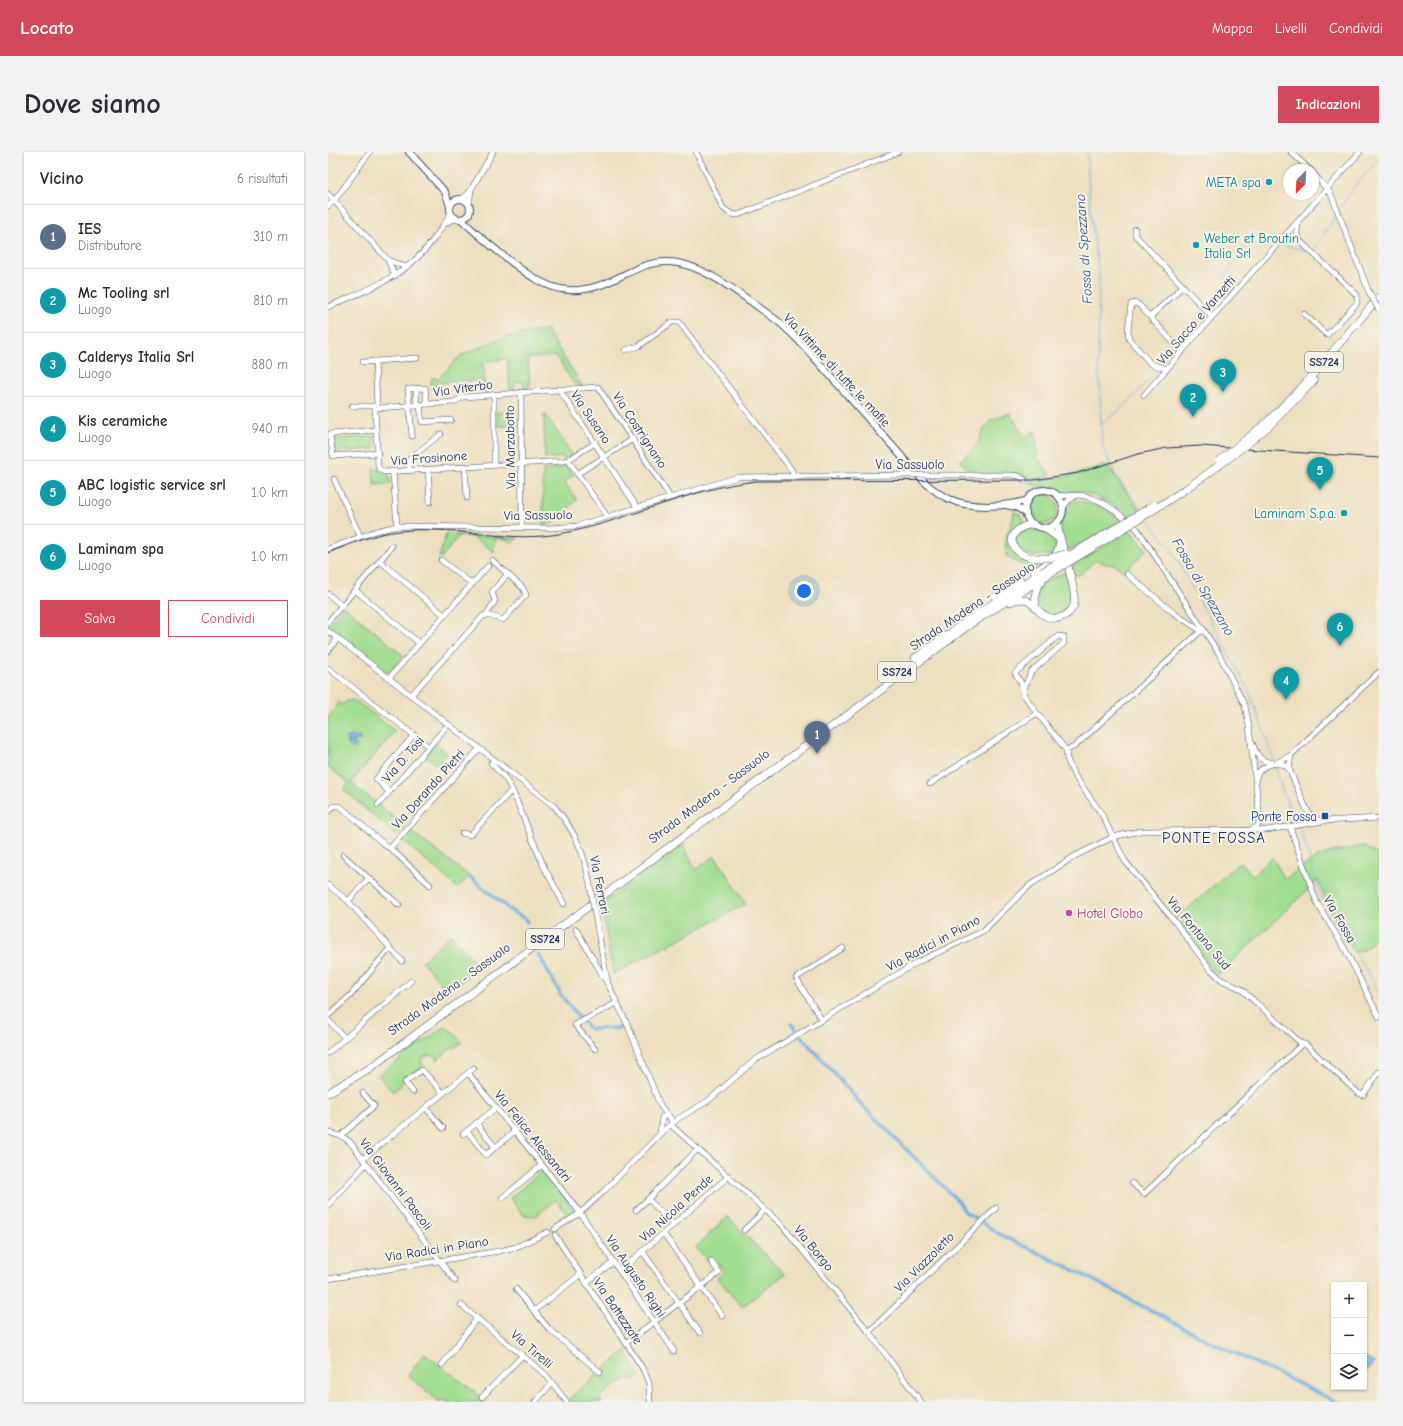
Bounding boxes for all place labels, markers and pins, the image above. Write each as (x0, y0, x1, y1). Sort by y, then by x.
place label: META spa (1206, 175, 1261, 190)
marker: META spa (1264, 177, 1274, 187)
place label: Weber et Broutin Italia Srl (1204, 231, 1299, 261)
marker: Weber et Broutin Italia Srl (1191, 240, 1201, 250)
pin: 3 (1210, 359, 1236, 392)
pin: 2 (1180, 384, 1206, 417)
pin: 5 (1307, 457, 1333, 490)
place label: Laminam S.p.a. (1254, 506, 1336, 521)
marker: Laminam S.p.a. (1339, 508, 1349, 518)
pin: 6 (1327, 613, 1353, 646)
pin: 4 (1273, 667, 1299, 700)
pin: 1 (804, 721, 830, 754)
place label: Ponte Fossa (1251, 809, 1317, 824)
marker: Ponte Fossa (1320, 811, 1330, 821)
place label: Hotel Globo (1077, 906, 1143, 921)
marker: Hotel Globo (1064, 908, 1074, 918)

